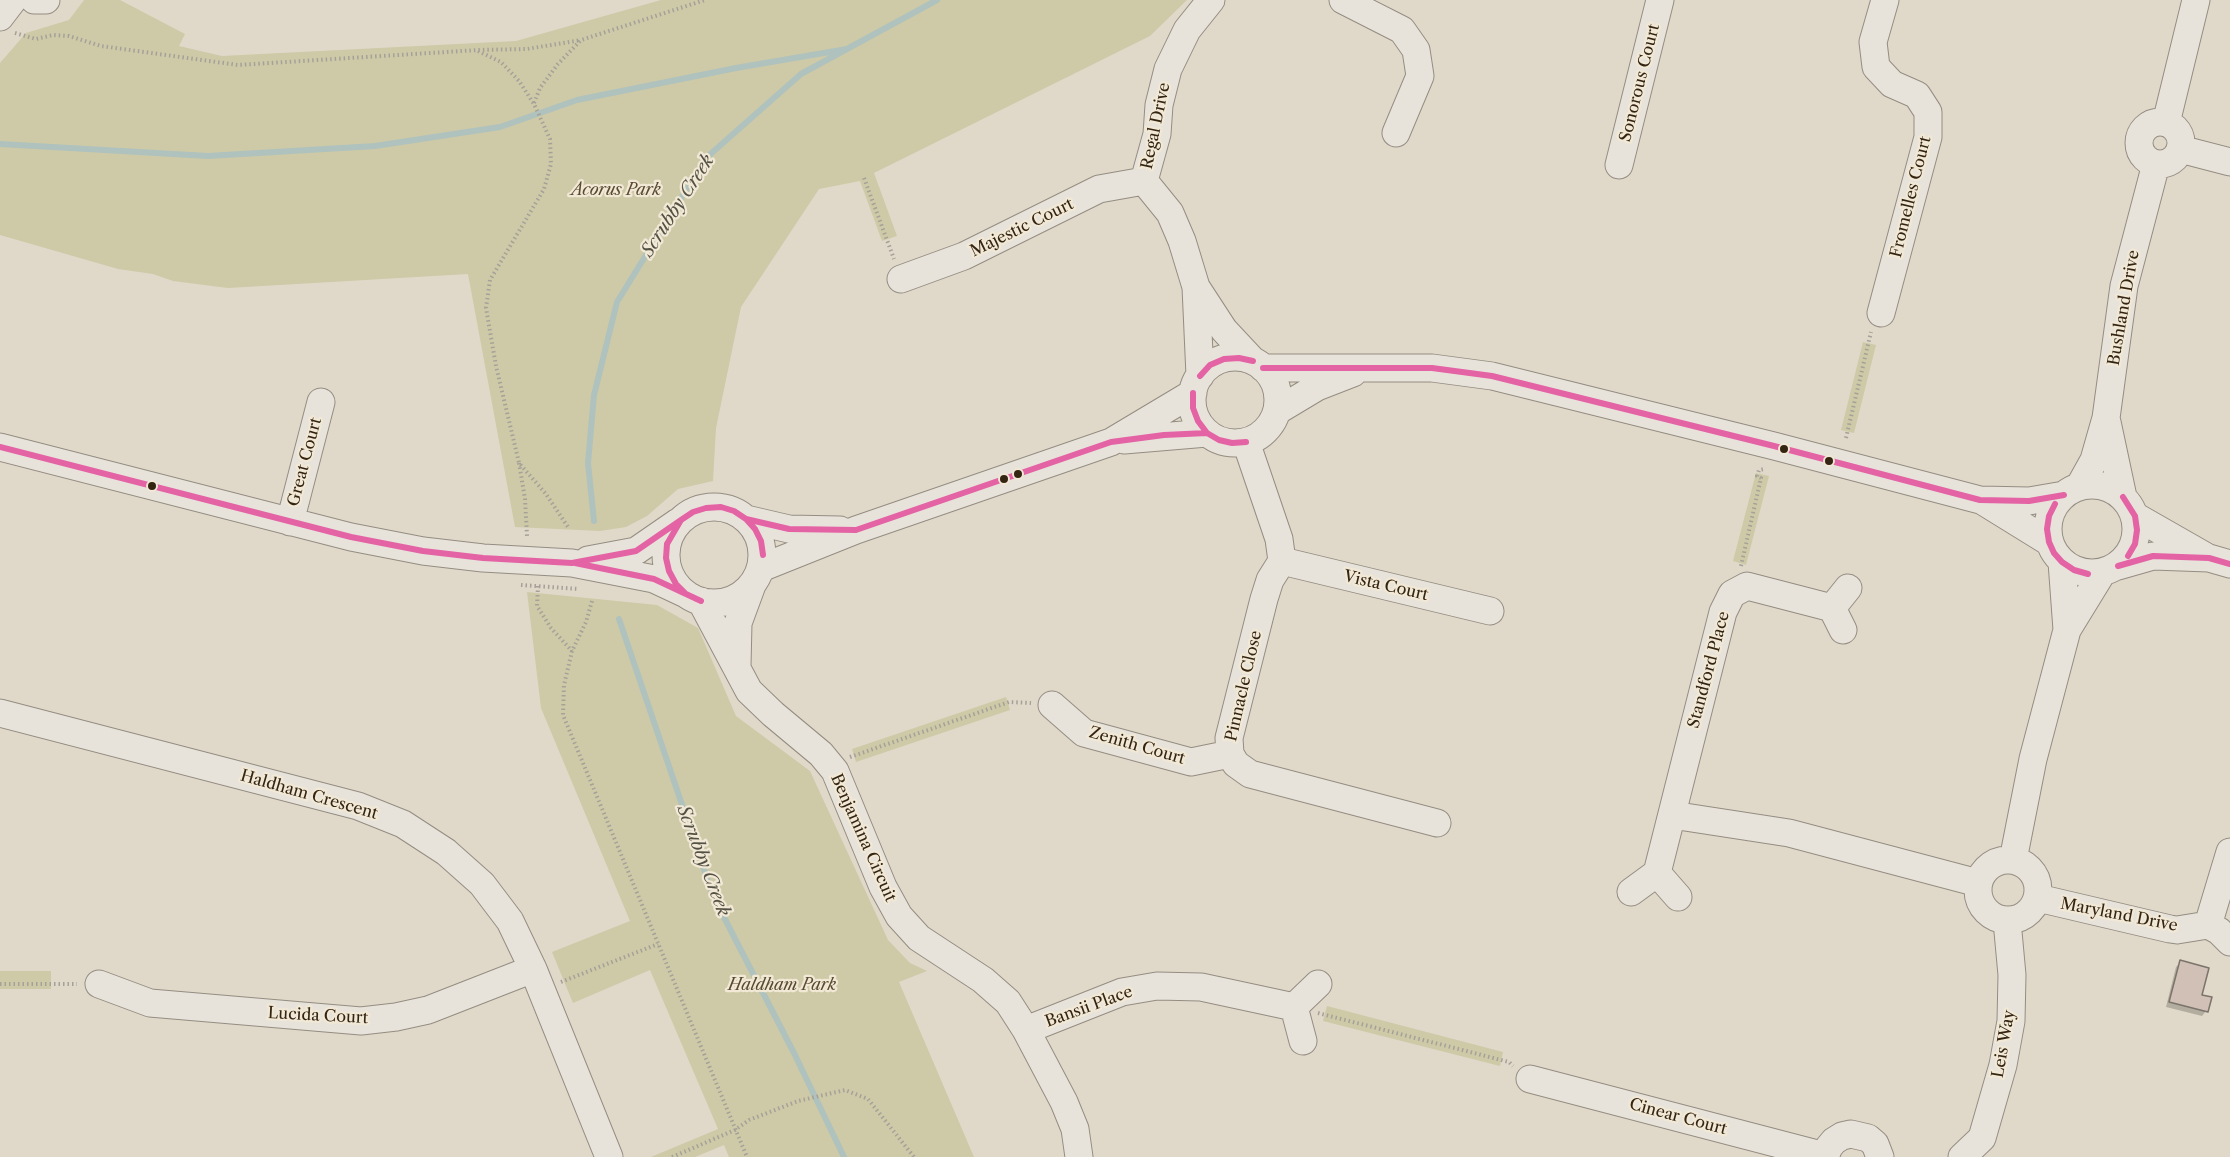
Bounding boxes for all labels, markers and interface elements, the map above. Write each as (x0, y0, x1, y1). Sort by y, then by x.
street label: Sonorous Court (1616, 22, 1664, 144)
street label: Regal Drive (1137, 81, 1175, 171)
street label: Fromelles Court (1887, 134, 1935, 260)
water label: Scrubby Creek (637, 151, 719, 261)
park label: Acorus Park (571, 180, 661, 200)
street label: Majestic Court (967, 195, 1077, 261)
street label: Bushland Drive (2104, 249, 2144, 367)
street label: Great Court (284, 416, 326, 508)
unlabelled marker (1778, 443, 1790, 455)
unlabelled marker (1823, 455, 1835, 467)
unlabelled marker (1012, 468, 1024, 480)
unlabelled marker (998, 473, 1010, 485)
unlabelled marker (146, 480, 158, 492)
street label: Vista Court (1342, 567, 1430, 605)
street label: Standford Place (1684, 609, 1734, 731)
street label: Pinnacle Close (1222, 629, 1266, 743)
street label: Zenith Court (1087, 723, 1187, 769)
street label: Haldham Crescent (238, 766, 380, 824)
street label: Benjamina Circuit (826, 771, 900, 905)
water label: Scrubby Creek (672, 803, 734, 919)
street label: Maryland Drive (2059, 894, 2179, 936)
park label: Haldham Park (728, 975, 836, 995)
street label: Bansii Place (1043, 982, 1135, 1032)
street label: Lucida Court (267, 1004, 369, 1028)
street label: Leis Way (1989, 1009, 2019, 1079)
street label: Cinear Court (1627, 1095, 1729, 1139)

